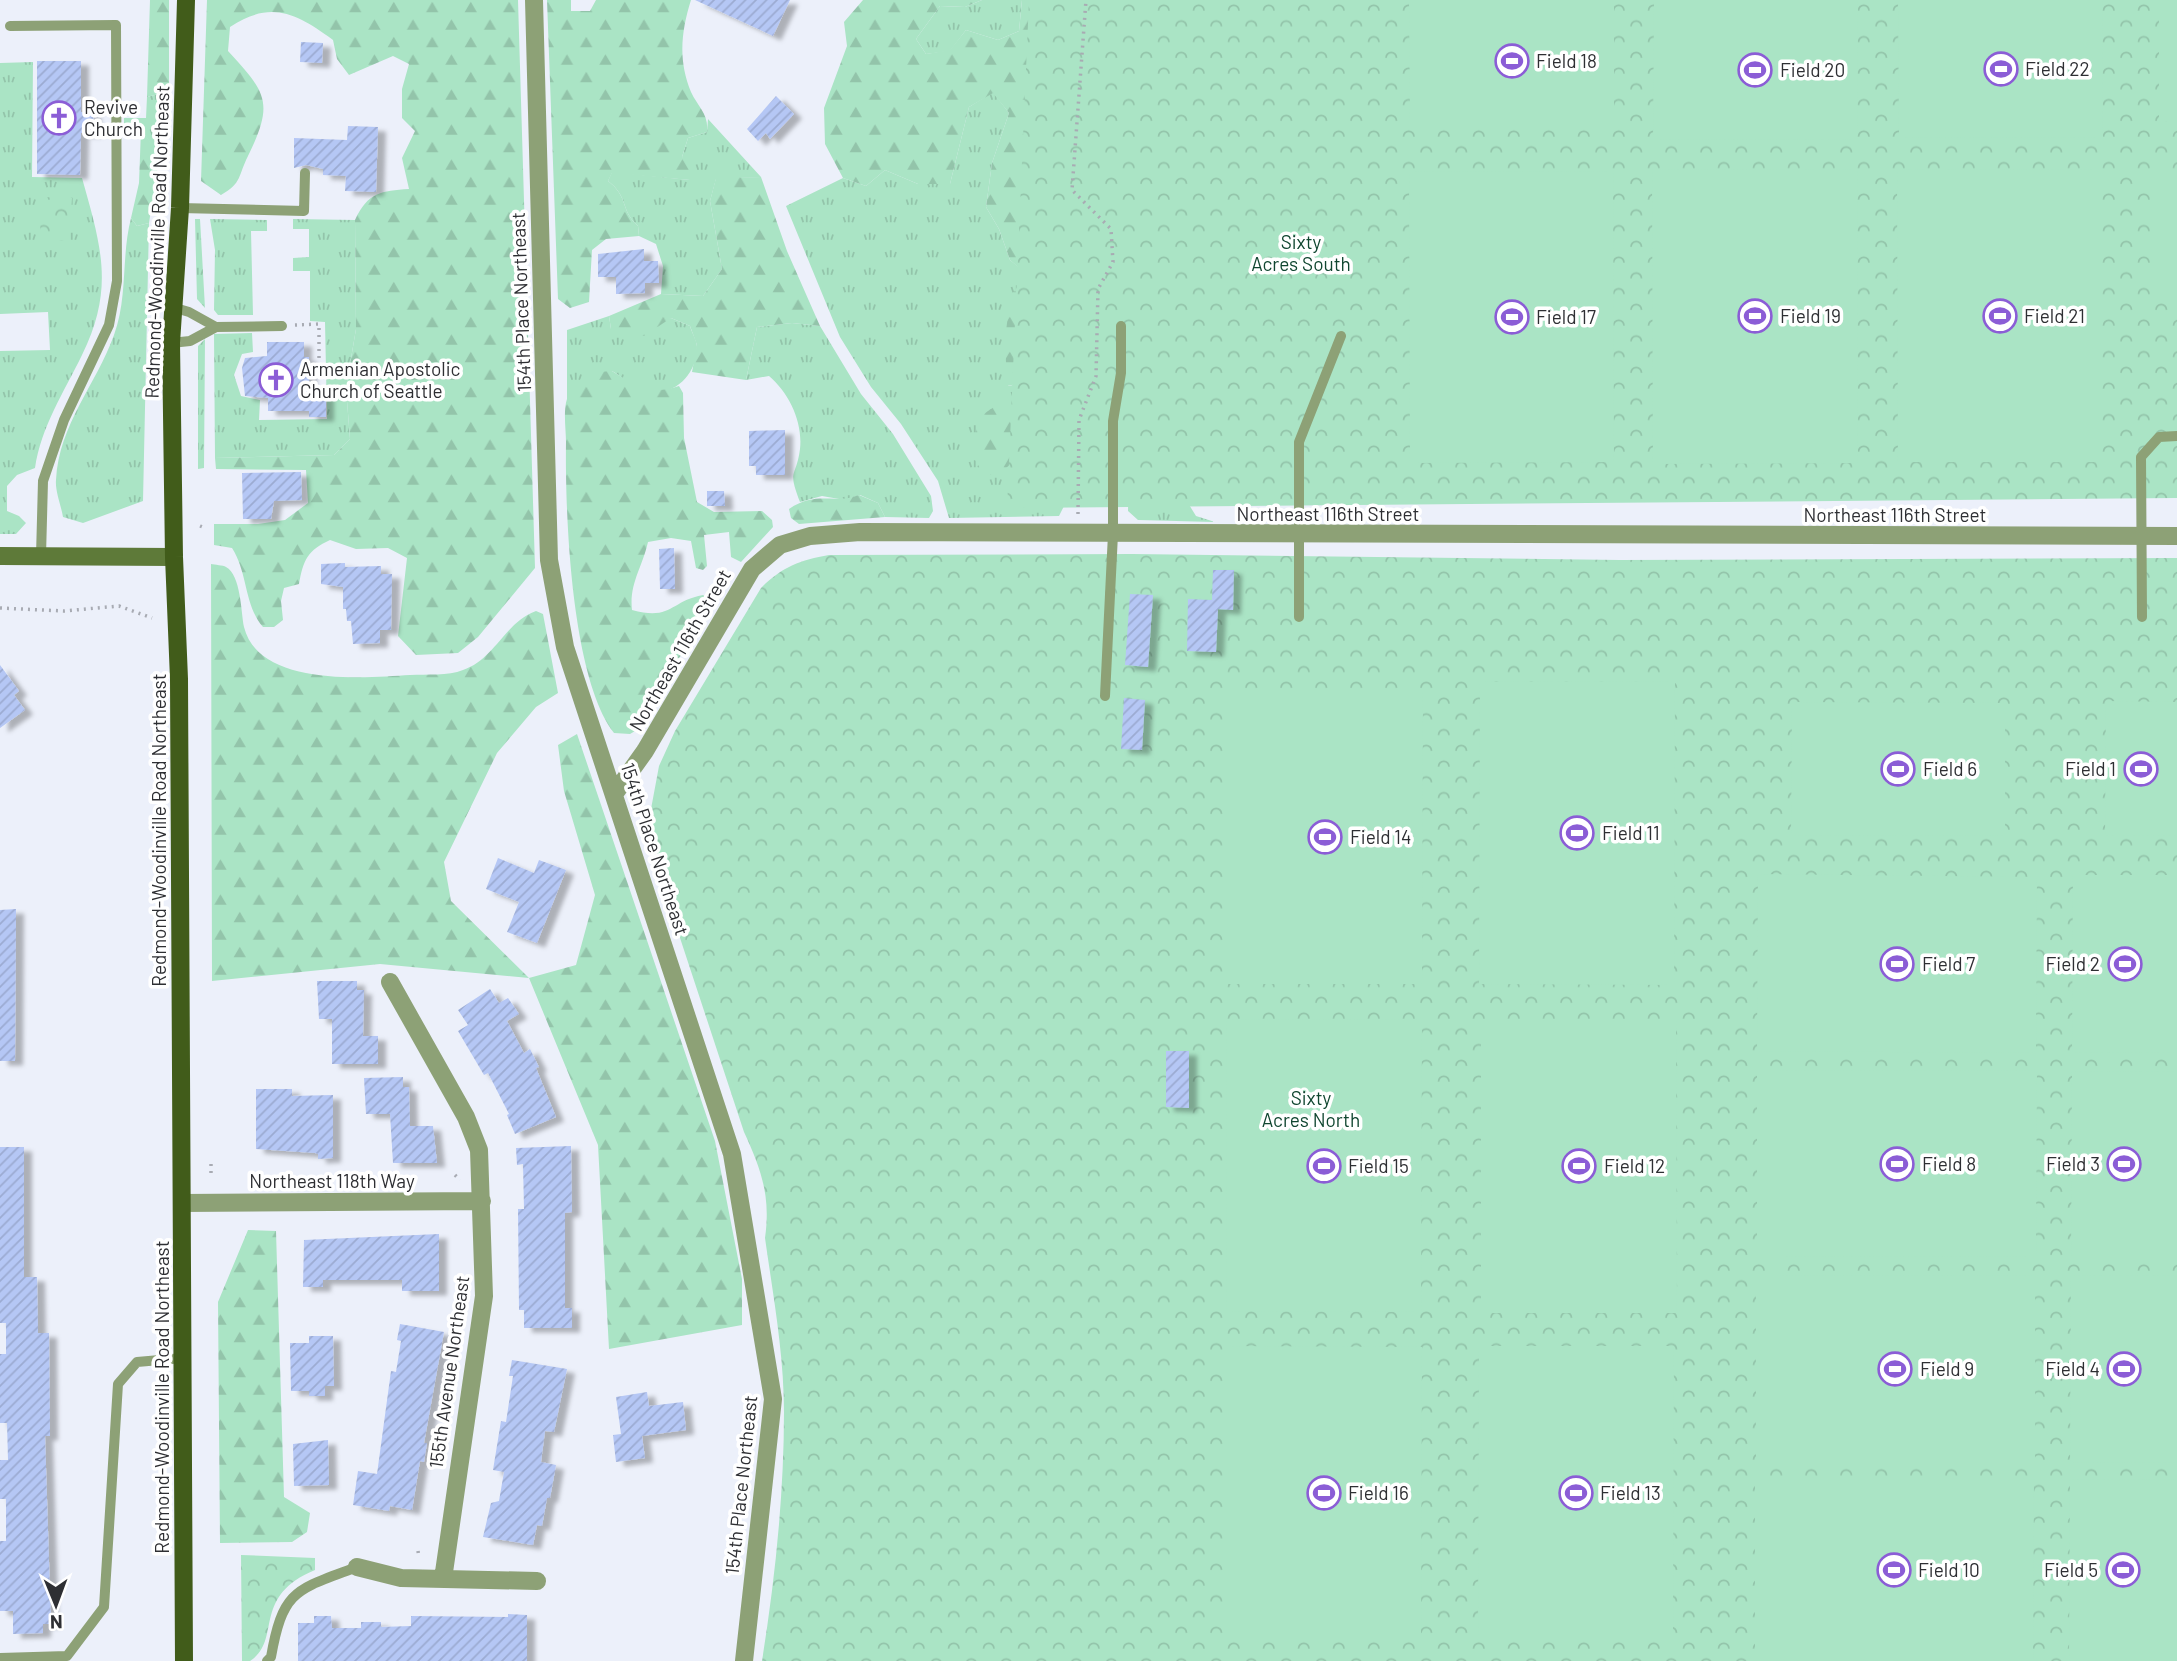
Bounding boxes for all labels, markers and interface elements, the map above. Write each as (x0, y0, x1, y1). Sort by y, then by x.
sports icon: Field 18 (1493, 42, 1531, 80)
place label: Field 18 (1536, 49, 1597, 72)
sports icon: Field 22 (1982, 50, 2020, 88)
sports icon: Field 20 (1736, 51, 1774, 89)
place label: Field 22 (2025, 57, 2090, 80)
place label: Field 20 (1780, 58, 1845, 81)
street label: Redmond-Woodinville Road Northeast (140, 85, 173, 399)
place label: Revive Church (84, 95, 143, 140)
church icon: Revive Church (40, 99, 78, 137)
street label: 154th Place Northeast (506, 212, 535, 392)
park label: Sixty Acres South (1251, 230, 1351, 275)
sports icon: Field 19 (1736, 297, 1774, 335)
sports icon: Field 21 (1981, 297, 2019, 335)
sports icon: Field 17 (1493, 298, 1531, 336)
place label: Field 19 (1780, 304, 1841, 327)
place label: Field 21 (2024, 304, 2085, 327)
place label: Field 17 (1536, 305, 1596, 328)
place label: Armenian Apostolic Church of Seattle (300, 357, 460, 402)
church icon: Armenian Apostolic Church of Seattle (257, 361, 295, 399)
street label: Northeast 116th Street (1237, 502, 1419, 525)
street label: Northeast 116th Street (1804, 503, 1986, 526)
street label: Northeast 116th Street (624, 565, 735, 735)
street label: Redmond-Woodinville Road Northeast (147, 673, 170, 987)
sports icon: Field 6 (1879, 750, 1917, 788)
sports icon: Field 1 (2122, 750, 2160, 788)
place label: Field 6 (1923, 757, 1977, 780)
place label: Field 1 (2065, 757, 2116, 780)
street label: 154th Place Northeast (617, 760, 694, 938)
sports icon: Field 11 (1558, 814, 1596, 852)
sports icon: Field 14 (1306, 818, 1344, 856)
place label: Field 11 (1602, 821, 1660, 844)
place label: Field 14 (1350, 825, 1411, 848)
sports icon: Field 7 (1878, 945, 1916, 983)
sports icon: Field 2 (2106, 945, 2144, 983)
place label: Field 7 (1922, 952, 1975, 975)
place label: Field 2 (2046, 952, 2100, 975)
park label: Sixty Acres North (1262, 1086, 1360, 1131)
sports icon: Field 8 (1878, 1145, 1916, 1183)
sports icon: Field 3 (2105, 1145, 2143, 1183)
sports icon: Field 15 (1305, 1147, 1343, 1185)
sports icon: Field 12 (1560, 1147, 1598, 1185)
place label: Field 8 (1922, 1152, 1976, 1175)
place label: Field 3 (2046, 1152, 2100, 1175)
place label: Field 15 (1348, 1154, 1409, 1177)
place label: Field 12 (1604, 1154, 1665, 1177)
street label: Northeast 118th Way (249, 1169, 415, 1192)
street label: Redmond-Woodinville Road Northeast (150, 1240, 173, 1554)
street label: 155th Avenue Northeast (424, 1274, 473, 1470)
sports icon: Field 9 (1876, 1350, 1914, 1388)
sports icon: Field 4 (2105, 1350, 2143, 1388)
place label: Field 9 (1920, 1357, 1974, 1380)
place label: Field 4 (2045, 1357, 2100, 1380)
street label: 154th Place Northeast (720, 1394, 761, 1576)
sports icon: Field 16 (1305, 1474, 1343, 1512)
sports icon: Field 13 (1557, 1474, 1595, 1512)
place label: Field 16 (1348, 1481, 1409, 1504)
place label: Field 13 (1600, 1481, 1661, 1504)
sports icon: Field 10 (1875, 1551, 1913, 1589)
sports icon: Field 5 (2104, 1551, 2142, 1589)
place label: Field 10 (1918, 1558, 1980, 1581)
place label: Field 5 (2044, 1558, 2098, 1581)
north arrow (21, 1570, 91, 1640)
text: N (50, 1611, 63, 1634)

